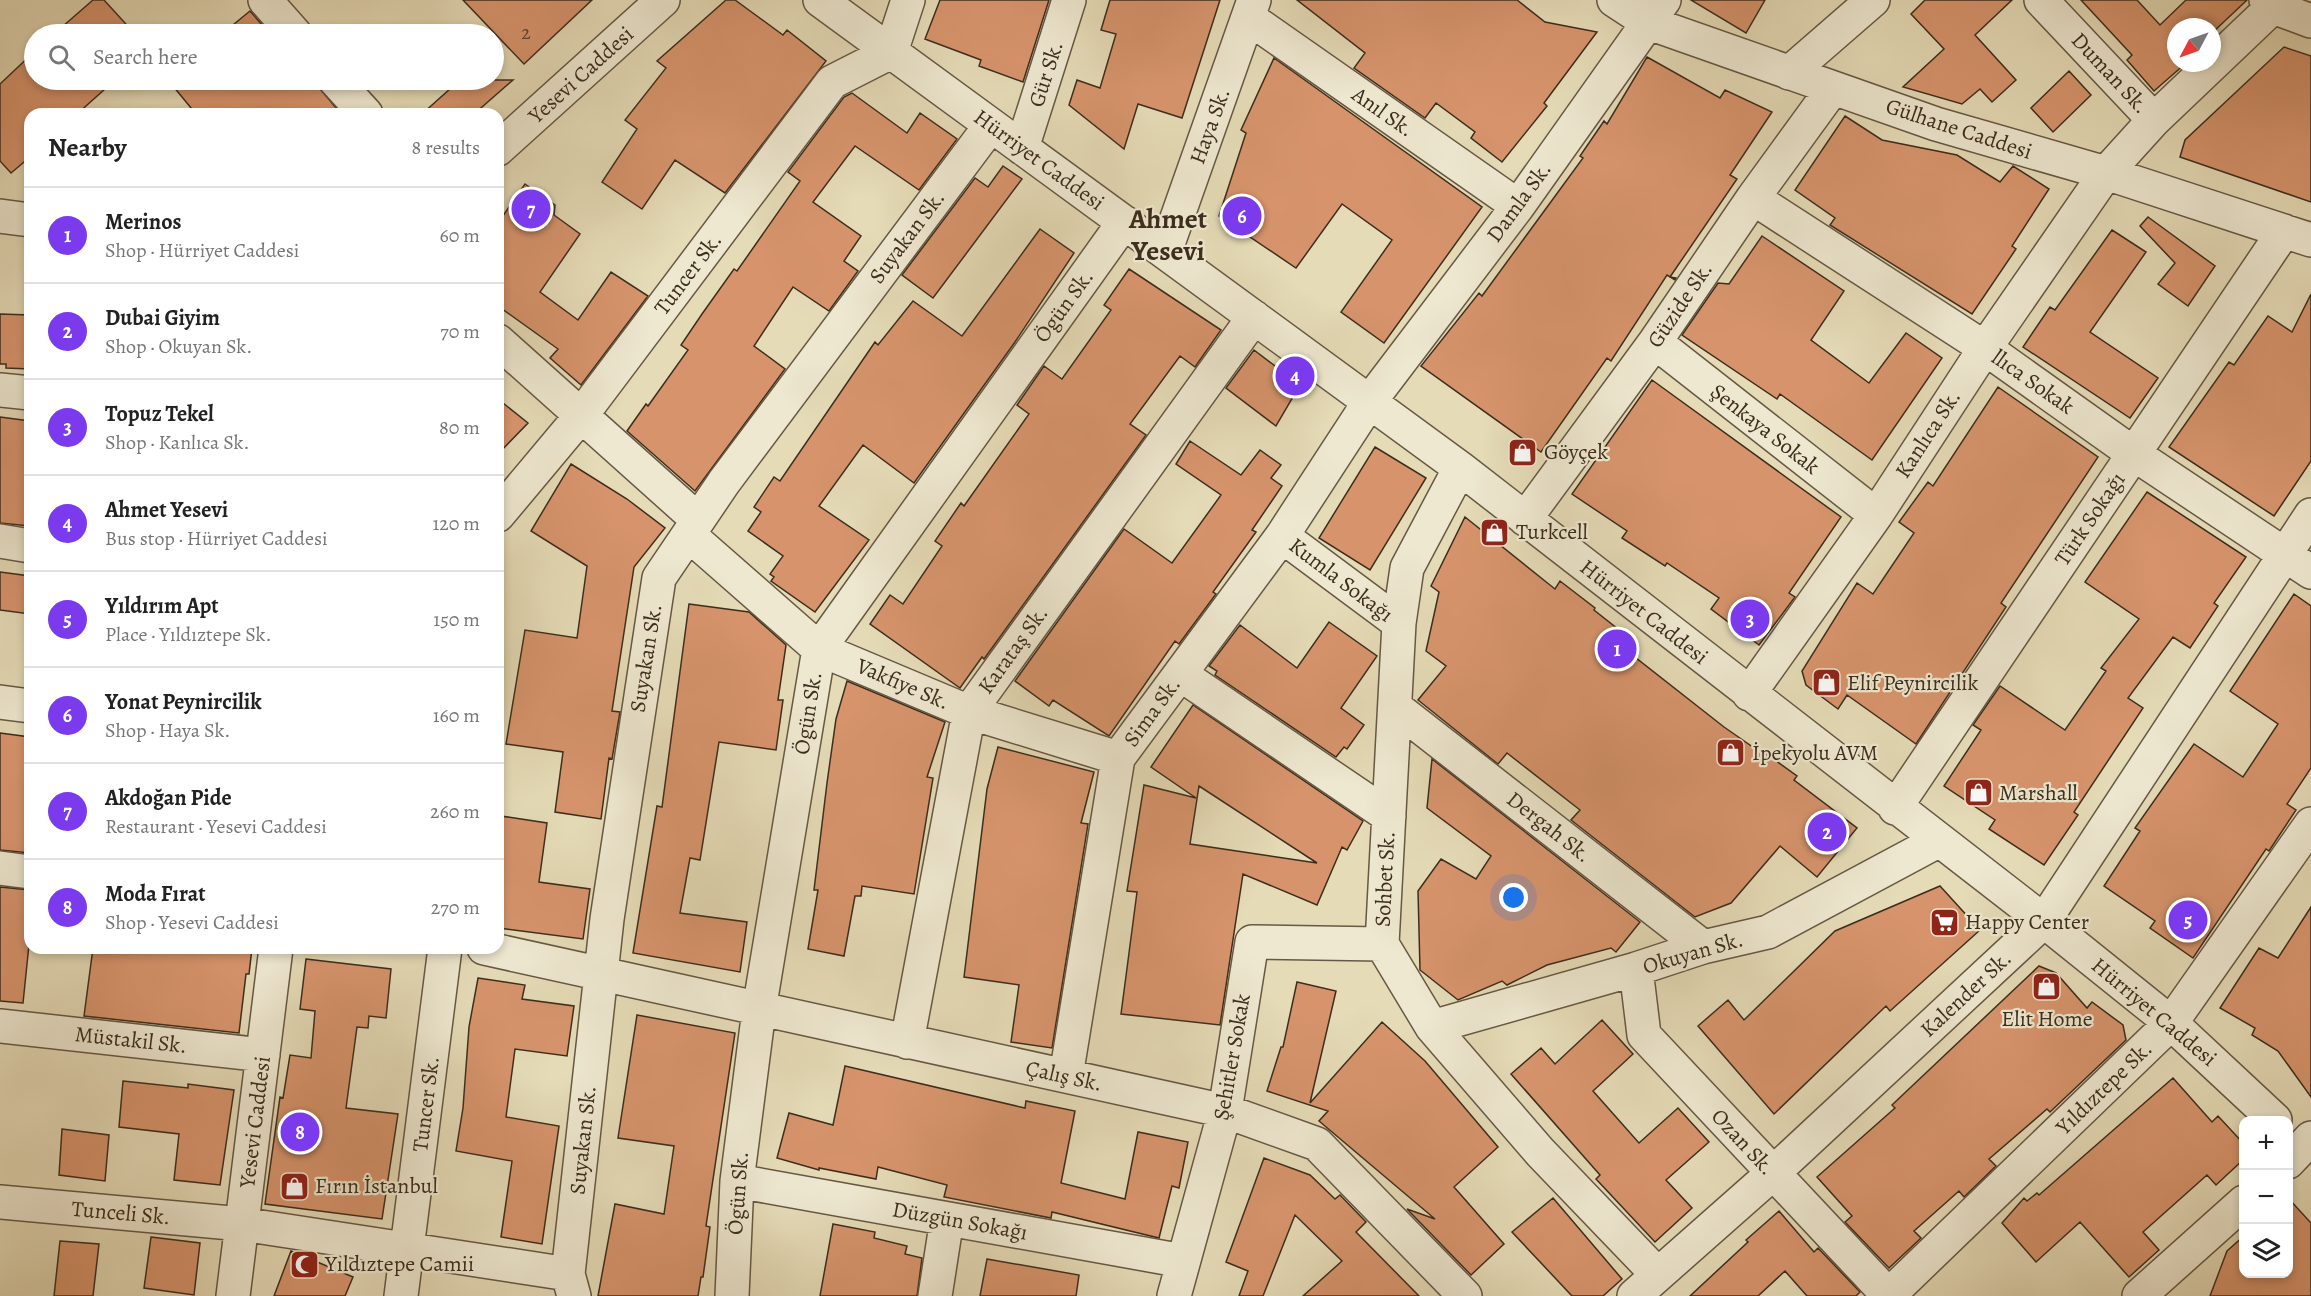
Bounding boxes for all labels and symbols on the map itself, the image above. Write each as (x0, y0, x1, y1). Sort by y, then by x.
north arrow (2167, 18, 2221, 72)
house number: 2 (521, 19, 531, 46)
street label: Yesevi Caddesi (521, 20, 640, 131)
street label: Duman Sk. (2064, 26, 2156, 120)
street label: Gür Sk. (1021, 37, 1071, 111)
street label: Anıl Sk. (1345, 79, 1420, 144)
street label: Haya Sk. (1182, 84, 1238, 168)
street label: Gülhane Caddesi (1882, 91, 2036, 167)
street label: Hürriyet Caddesi (967, 102, 1111, 218)
street label: Damla Sk. (1480, 156, 1558, 248)
street label: Suyakan Sk. (862, 184, 952, 290)
pin: 7 (512, 186, 550, 232)
pin: 6 (1222, 194, 1262, 238)
district label: Ahmet Yesevi (1128, 200, 1207, 270)
street label: Tuncer Sk. (647, 227, 729, 321)
street label: Güzide Sk. (1640, 256, 1720, 354)
street label: Ögün Sk. (1027, 263, 1101, 349)
street label: llıca Sokak (1986, 343, 2080, 421)
pin: 4 (1276, 354, 1314, 398)
street label: Şenkaya Sokak (1704, 377, 1826, 481)
street label: Kanlıca Sk. (1888, 384, 1968, 484)
shop icon: Göyçek (1507, 436, 1539, 468)
place label: Göyçek (1544, 437, 1608, 467)
street label: Türk Sokağı (2048, 466, 2132, 572)
shop icon: Turkcell (1479, 516, 1511, 548)
place label: Turkcell (1516, 517, 1588, 547)
street label: Kumla Sokağı (1283, 531, 1399, 629)
street label: Hürriyet Caddesi (1574, 552, 1714, 672)
pin: 3 (1730, 596, 1770, 642)
street label: Karataş Sk. (971, 600, 1055, 700)
street label: Suyakan Sk. (623, 602, 669, 714)
pin: 1 (1598, 626, 1636, 672)
street label: Vakfiye Sk. (851, 651, 954, 717)
shop icon: Elif Peynircilik (1810, 667, 1842, 699)
place label: Elif Peynircilik (1847, 668, 1979, 698)
street label: Ögün Sk. (787, 669, 829, 757)
street label: Sima Sk. (1116, 671, 1188, 753)
shop icon: İpekyolu AVM (1715, 737, 1747, 769)
place label: İpekyolu AVM (1752, 738, 1878, 768)
shop icon: Marshall (1962, 777, 1994, 809)
place label: Marshall (1999, 778, 2078, 808)
street label: Dergah Sk. (1500, 784, 1598, 870)
pin: 2 (1808, 810, 1846, 854)
street label: Sohbet Sk. (1368, 830, 1402, 928)
your location (1499, 883, 1528, 912)
pin: 5 (2168, 898, 2208, 942)
supermarket icon: Happy Center (1928, 906, 1960, 938)
place label: Happy Center (1965, 907, 2089, 937)
street label: Okuyan Sk. (1639, 924, 1747, 982)
street label: Kalender Sk. (1914, 944, 2018, 1044)
street label: Hürriyet Caddesi (2085, 951, 2223, 1073)
shop icon: Elit Home (2031, 971, 2063, 1003)
street label: Şehitler Sokak (1206, 991, 1258, 1123)
place label: Elit Home (2001, 1004, 2093, 1034)
street label: Müstakil Sk. (74, 1019, 188, 1061)
street label: Yıldıztepe Sk. (2048, 1034, 2159, 1142)
street label: Çalış Sk. (1023, 1053, 1105, 1099)
street label: Yesevi Caddesi (232, 1054, 278, 1191)
street label: Tuncer Sk. (405, 1055, 447, 1153)
street label: Suyakan Sk. (562, 1084, 604, 1196)
street label: Ozan Sk. (1704, 1102, 1782, 1182)
pin: 8 (280, 1110, 320, 1154)
street label: Ögün Sk. (720, 1150, 756, 1236)
shop icon: Fırın İstanbul (278, 1170, 310, 1202)
place label: Fırın İstanbul (315, 1171, 438, 1201)
street label: Tunceli Sk. (70, 1194, 172, 1232)
street label: Düzgün Sokağı (890, 1194, 1030, 1248)
mosque icon: Yıldıztepe Camii (288, 1248, 320, 1280)
place label: Yıldıztepe Camii (324, 1249, 474, 1279)

